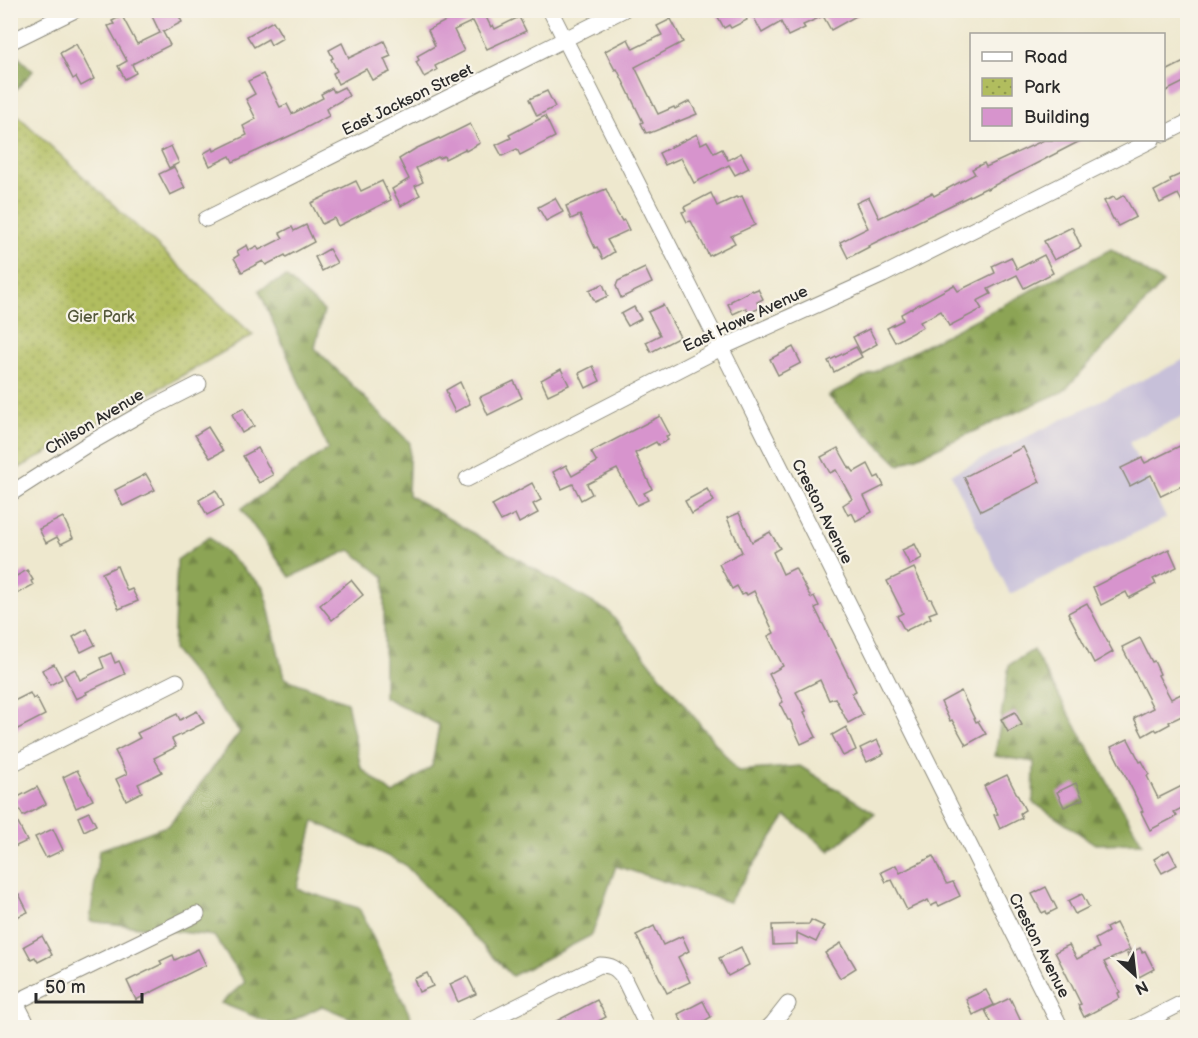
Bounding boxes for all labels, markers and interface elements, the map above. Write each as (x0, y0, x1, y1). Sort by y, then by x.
legend (970, 33, 1165, 141)
text: Road (1024, 47, 1068, 68)
street label: East Jackson Street (339, 60, 476, 140)
text: Park (1024, 77, 1060, 98)
text: Building (1024, 107, 1090, 128)
street label: East Howe Avenue (680, 282, 812, 357)
park label: Gier Park (67, 308, 135, 327)
street label: Chilson Avenue (42, 385, 148, 459)
street label: Creston Avenue (787, 456, 856, 568)
street label: Creston Avenue (1004, 890, 1073, 1002)
north arrow (1105, 945, 1165, 1005)
scale bar (36, 966, 142, 1004)
text: N (1131, 976, 1151, 998)
text: 50 m (45, 977, 86, 998)

